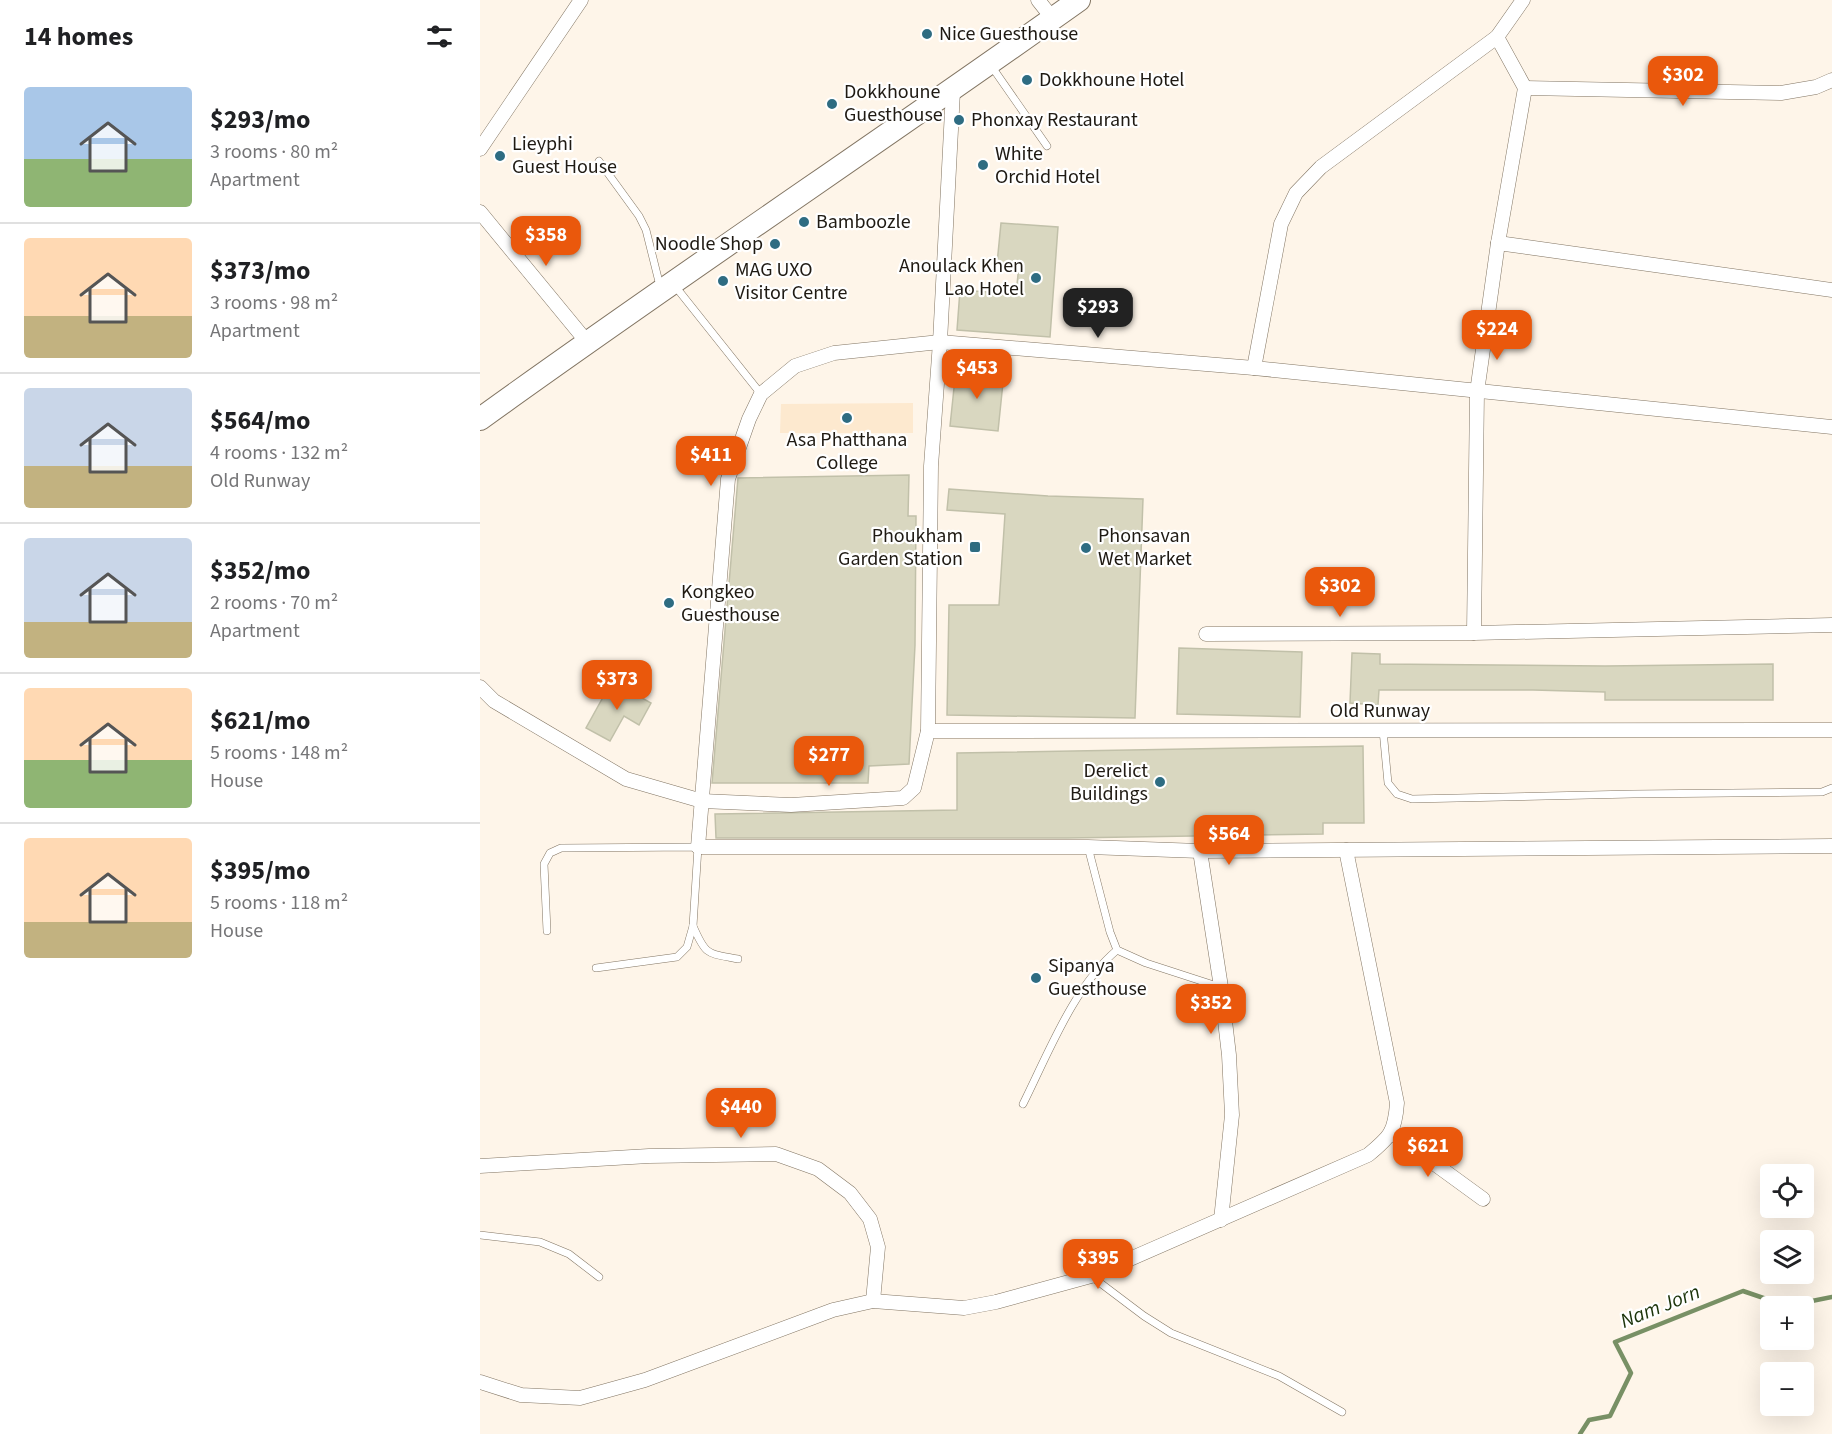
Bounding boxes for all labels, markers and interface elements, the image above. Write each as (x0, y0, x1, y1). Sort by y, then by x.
text: 14 homes (24, 18, 133, 55)
icon: filters (423, 20, 456, 53)
place label: Nice Guesthouse (939, 20, 1078, 48)
marker: Nice Guesthouse (920, 27, 934, 41)
pin: $302 (1647, 56, 1719, 107)
text: $302 (1662, 61, 1704, 89)
place label: Dokkhoune Hotel (1039, 66, 1184, 94)
marker: Dokkhoune Hotel (1020, 73, 1034, 87)
place label: Dokkhoune Guesthouse (844, 78, 943, 129)
marker: Dokkhoune Guesthouse (825, 97, 839, 111)
text: $293/mo (210, 101, 310, 138)
place label: Phonxay Restaurant (971, 106, 1138, 134)
icon: home (72, 111, 144, 183)
marker: Phonxay Restaurant (952, 113, 966, 127)
place label: Lieyphi Guest House (512, 130, 617, 181)
text: 3 rooms · 80 m² (210, 138, 338, 166)
place label: White Orchid Hotel (995, 140, 1100, 191)
marker: Lieyphi Guest House (493, 149, 507, 163)
marker: White Orchid Hotel (976, 158, 990, 172)
text: Apartment (210, 166, 300, 194)
place label: Bamboozle (816, 208, 911, 236)
marker: Bamboozle (797, 215, 811, 229)
pin: $358 (510, 216, 582, 267)
text: $358 (525, 221, 567, 249)
place label: Noodle Shop (655, 230, 763, 258)
marker: Noodle Shop (768, 237, 782, 251)
text: $373/mo (210, 252, 310, 289)
place label: Anoulack Khen Lao Hotel (899, 252, 1024, 303)
place label: MAG UXO Visitor Centre (735, 256, 848, 307)
icon: home (72, 262, 144, 334)
marker: Anoulack Khen Lao Hotel (1029, 271, 1043, 285)
marker: MAG UXO Visitor Centre (716, 274, 730, 288)
pin: $293 (1062, 288, 1134, 339)
text: 3 rooms · 98 m² (210, 289, 338, 317)
text: $293 (1077, 293, 1119, 321)
pin: $224 (1461, 310, 1533, 361)
text: $224 (1476, 315, 1518, 343)
text: Apartment (210, 317, 300, 345)
pin: $453 (941, 349, 1013, 400)
text: $453 (956, 354, 998, 382)
text: $564/mo (210, 402, 310, 439)
marker: Asa Phatthana College (840, 411, 854, 425)
icon: home (72, 412, 144, 484)
place label: Asa Phatthana College (787, 426, 907, 477)
pin: $411 (675, 436, 747, 487)
text: 4 rooms · 132 m² (210, 439, 348, 467)
text: $411 (690, 441, 732, 469)
text: Old Runway (210, 467, 310, 495)
place label: Phoukham Garden Station (838, 522, 963, 573)
place label: Phonsavan Wet Market (1098, 522, 1192, 573)
marker: Phoukham Garden Station (968, 540, 982, 554)
marker: Phonsavan Wet Market (1079, 541, 1093, 555)
text: $352/mo (210, 552, 310, 589)
icon: home (72, 562, 144, 634)
pin: $302 (1304, 567, 1376, 618)
text: $302 (1319, 572, 1361, 600)
place label: Kongkeo Guesthouse (681, 578, 780, 629)
text: 2 rooms · 70 m² (210, 589, 338, 617)
marker: Kongkeo Guesthouse (662, 596, 676, 610)
text: Apartment (210, 617, 300, 645)
pin: $373 (581, 660, 653, 711)
text: $373 (596, 665, 638, 693)
street label: Old Runway (1330, 697, 1431, 725)
text: $621/mo (210, 702, 310, 739)
icon: home (72, 712, 144, 784)
pin: $277 (793, 736, 865, 787)
text: 5 rooms · 148 m² (210, 739, 348, 767)
text: $277 (808, 741, 850, 769)
place label: Derelict Buildings (1070, 757, 1148, 808)
text: House (210, 767, 263, 795)
marker: Derelict Buildings (1153, 775, 1167, 789)
pin: $564 (1193, 815, 1265, 866)
text: $564 (1208, 820, 1250, 848)
text: $395/mo (210, 852, 310, 889)
icon: home (72, 862, 144, 934)
text: 5 rooms · 118 m² (210, 889, 348, 917)
text: House (210, 917, 263, 945)
place label: Sipanya Guesthouse (1048, 952, 1147, 1003)
marker: Sipanya Guesthouse (1029, 971, 1043, 985)
pin: $352 (1175, 984, 1247, 1035)
text: $352 (1190, 989, 1232, 1017)
pin: $440 (705, 1088, 777, 1139)
text: $440 (720, 1093, 762, 1121)
pin: $621 (1392, 1127, 1464, 1178)
text: $621 (1407, 1132, 1449, 1160)
map controls (1760, 1164, 1814, 1416)
button: locate (1760, 1164, 1814, 1218)
button: layers (1760, 1230, 1814, 1284)
pin: $395 (1062, 1239, 1134, 1290)
text: $395 (1077, 1244, 1119, 1272)
water label: Nam Jorn (1616, 1276, 1704, 1336)
button: + (1760, 1296, 1814, 1350)
button: − (1760, 1362, 1814, 1416)

